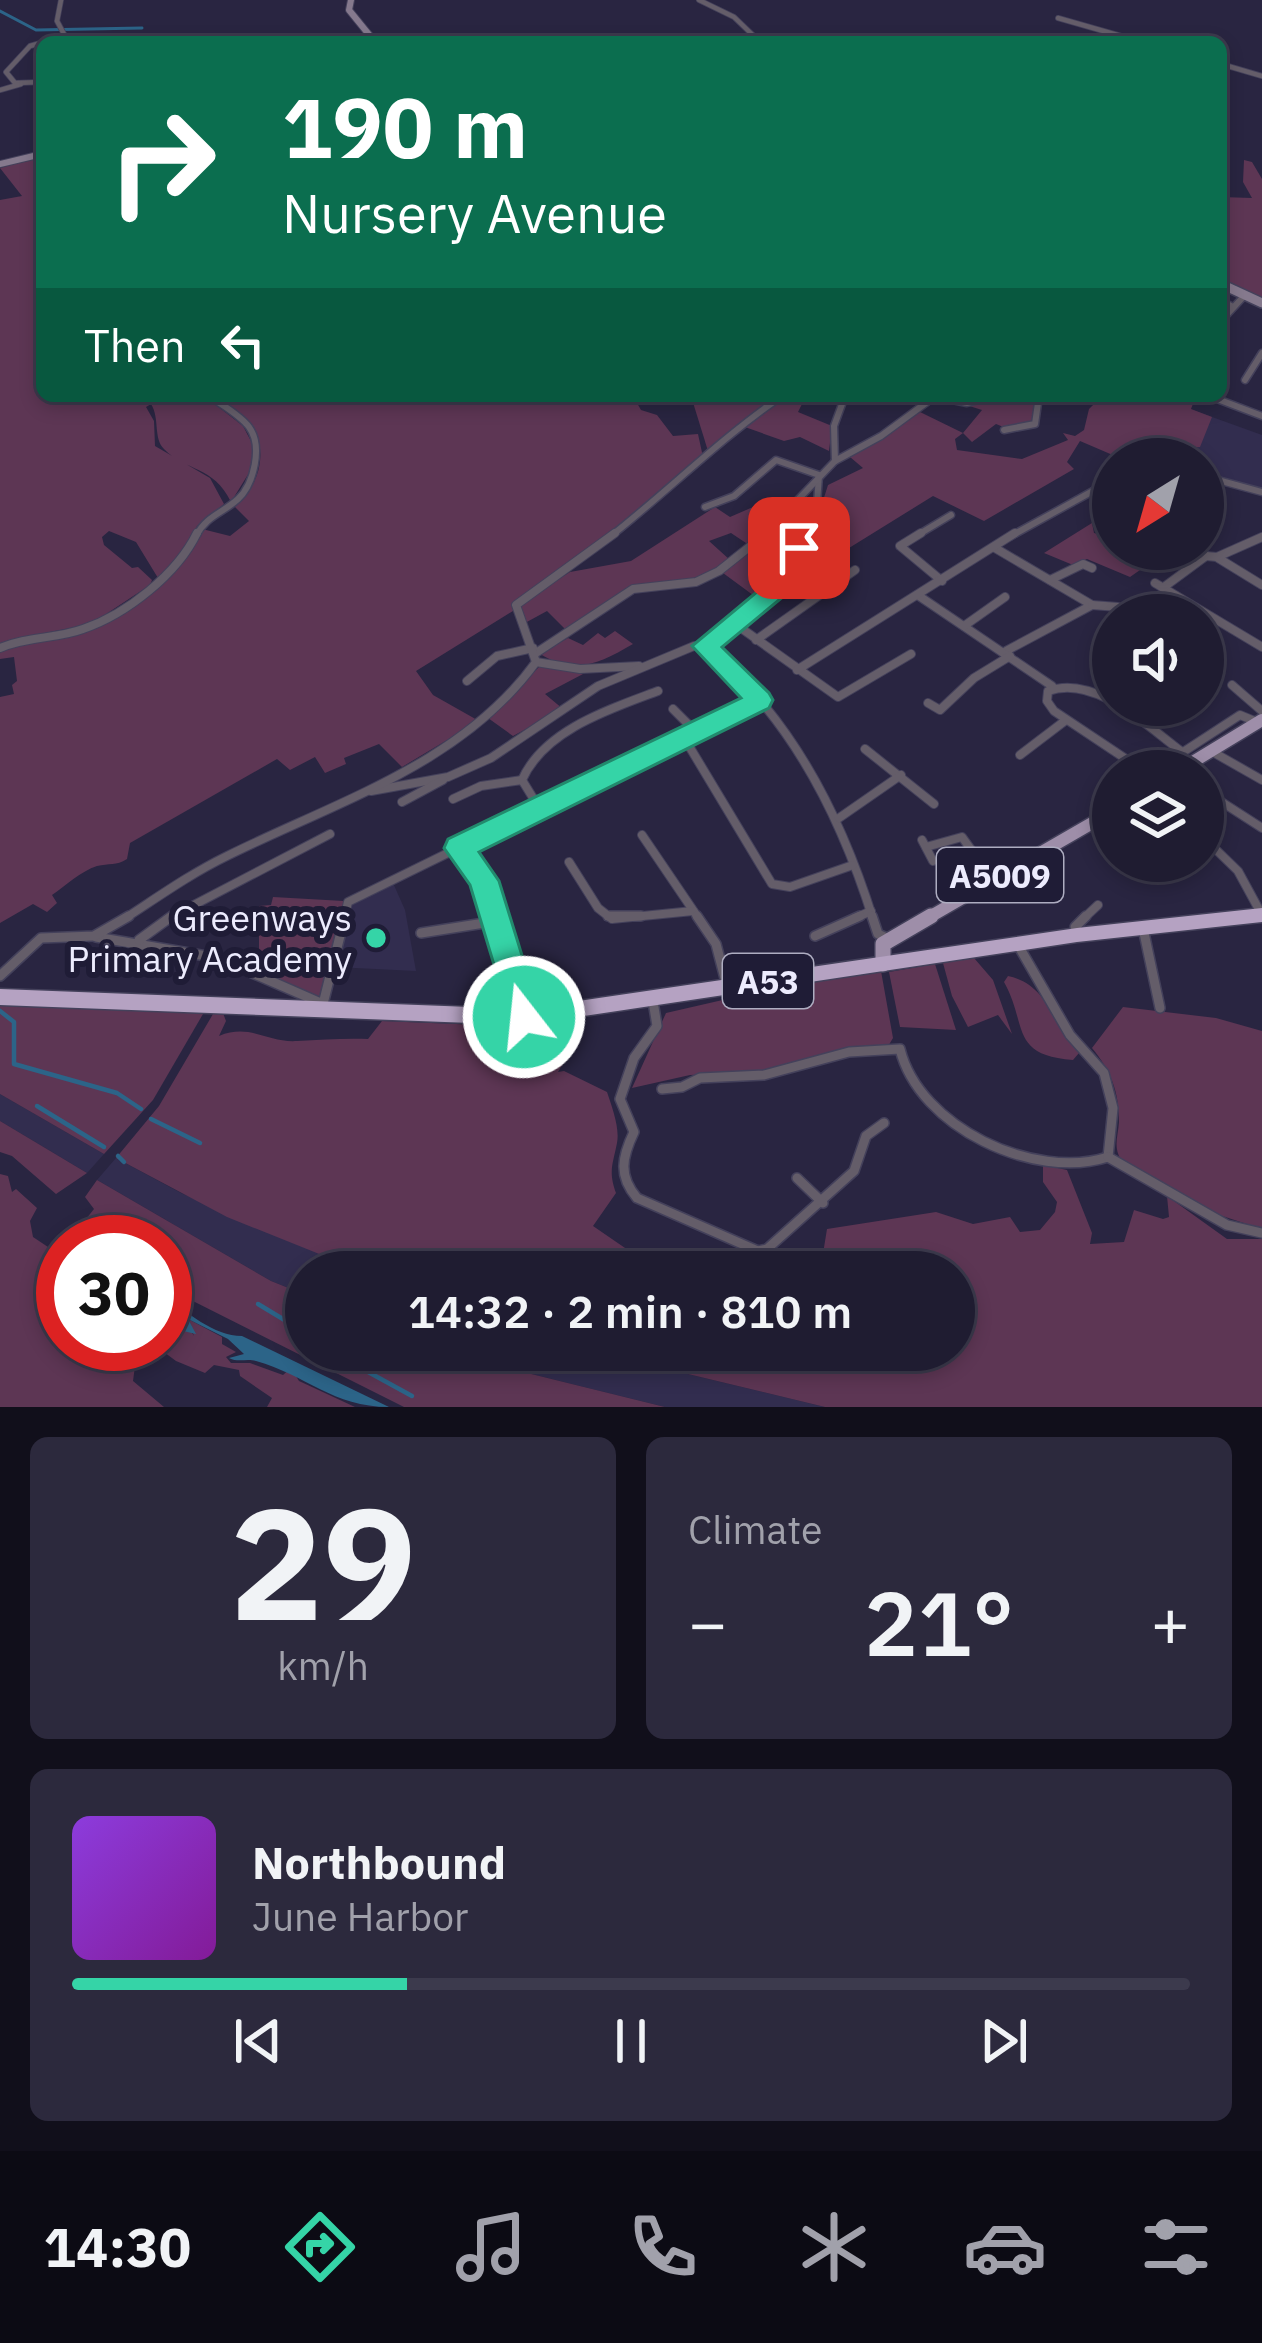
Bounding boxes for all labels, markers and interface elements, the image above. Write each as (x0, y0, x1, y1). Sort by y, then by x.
text: 190 m (282, 72, 528, 181)
icon: right (84, 84, 240, 240)
text: Nursery Avenue (282, 178, 667, 248)
icon: left (210, 312, 276, 378)
text: Then (84, 316, 186, 374)
north arrow (1092, 438, 1224, 570)
map controls (1092, 438, 1224, 882)
pin (748, 497, 850, 599)
icon: arrive (766, 515, 832, 581)
button: sound (1092, 594, 1224, 726)
button: layers (1092, 750, 1224, 882)
road number: A5009 (937, 848, 1063, 902)
place label: Greenways Primary Academy (67, 894, 352, 982)
marker: Greenways Primary Academy (363, 925, 389, 951)
position arrow (461, 954, 587, 1080)
road number: A53 (723, 954, 813, 1008)
speed limit sign: 30 (36, 1215, 192, 1371)
text: 14:32 · 2 min · 810 m (408, 1282, 852, 1340)
text: 29 (229, 1460, 417, 1663)
text: Climate (688, 1504, 822, 1555)
text: 21° (864, 1564, 1014, 1681)
text: − (688, 1579, 728, 1665)
text: + (1150, 1579, 1190, 1665)
text: km/h (277, 1640, 369, 1691)
text: Northbound (252, 1833, 506, 1891)
text: June Harbor (252, 1891, 468, 1942)
icon: previous (225, 2008, 291, 2074)
icon: pause (598, 2008, 664, 2074)
icon: next (971, 2008, 1037, 2074)
icon: directions (278, 2205, 362, 2289)
icon: music (449, 2205, 533, 2289)
icon: phone (621, 2205, 705, 2289)
icon: climate (792, 2205, 876, 2289)
icon: car (963, 2205, 1047, 2289)
icon: filters (1134, 2205, 1218, 2289)
text: 14:30 (44, 2212, 191, 2282)

